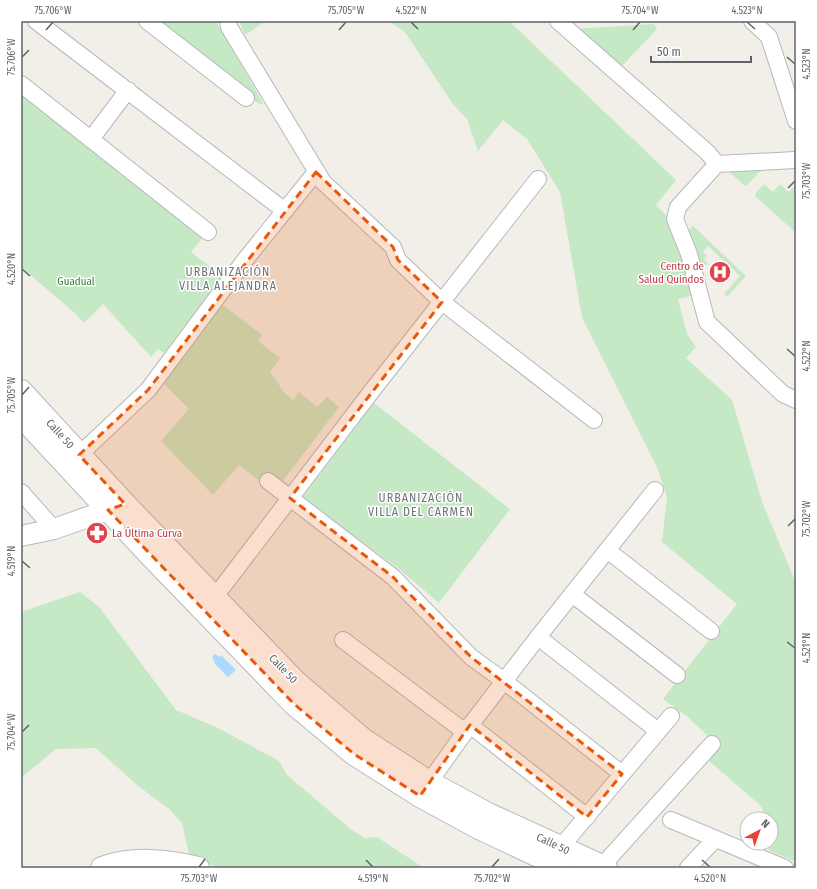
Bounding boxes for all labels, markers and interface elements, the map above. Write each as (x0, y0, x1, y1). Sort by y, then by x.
text: 75.706°W (35, 5, 72, 17)
text: 75.705°W (328, 5, 365, 17)
text: 4.522°N (395, 5, 427, 17)
text: 75.704°W (622, 5, 659, 17)
text: 4.523°N (731, 5, 763, 17)
text: 75.706°W (6, 38, 18, 75)
scale bar (651, 38, 751, 64)
text: 50 m (657, 45, 681, 59)
text: 4.523°N (801, 48, 813, 80)
text: 75.703°W (801, 162, 813, 199)
text: 4.520°N (6, 253, 18, 285)
hospital icon: Centro de Salud Quindos (707, 259, 733, 285)
place label: Centro de Salud Quindos (639, 260, 704, 286)
district label: URBANIZACIÓN VILLA ALEJANDRA (179, 264, 277, 293)
park label: Guadual (57, 275, 95, 288)
text: 4.522°N (801, 340, 813, 372)
text: 75.705°W (6, 376, 18, 413)
street label: Calle 50 (43, 417, 77, 452)
district label: URBANIZACIÓN VILLA DEL CARMEN (368, 490, 474, 519)
text: 75.702°W (801, 500, 813, 537)
pharmacy icon: La Última Curva (84, 520, 110, 546)
place label: La Última Curva (112, 526, 182, 540)
text: 4.519°N (6, 546, 18, 576)
text: 4.521°N (801, 633, 813, 663)
street label: Calle 50 (266, 652, 300, 686)
text: 75.704°W (6, 713, 18, 750)
north arrow (739, 811, 779, 851)
text: N (758, 817, 772, 831)
street label: Calle 50 (534, 831, 572, 857)
text: 75.703°W (181, 873, 218, 885)
text: 4.519°N (358, 873, 388, 885)
text: 75.702°W (474, 873, 511, 885)
text: 4.520°N (694, 873, 726, 885)

